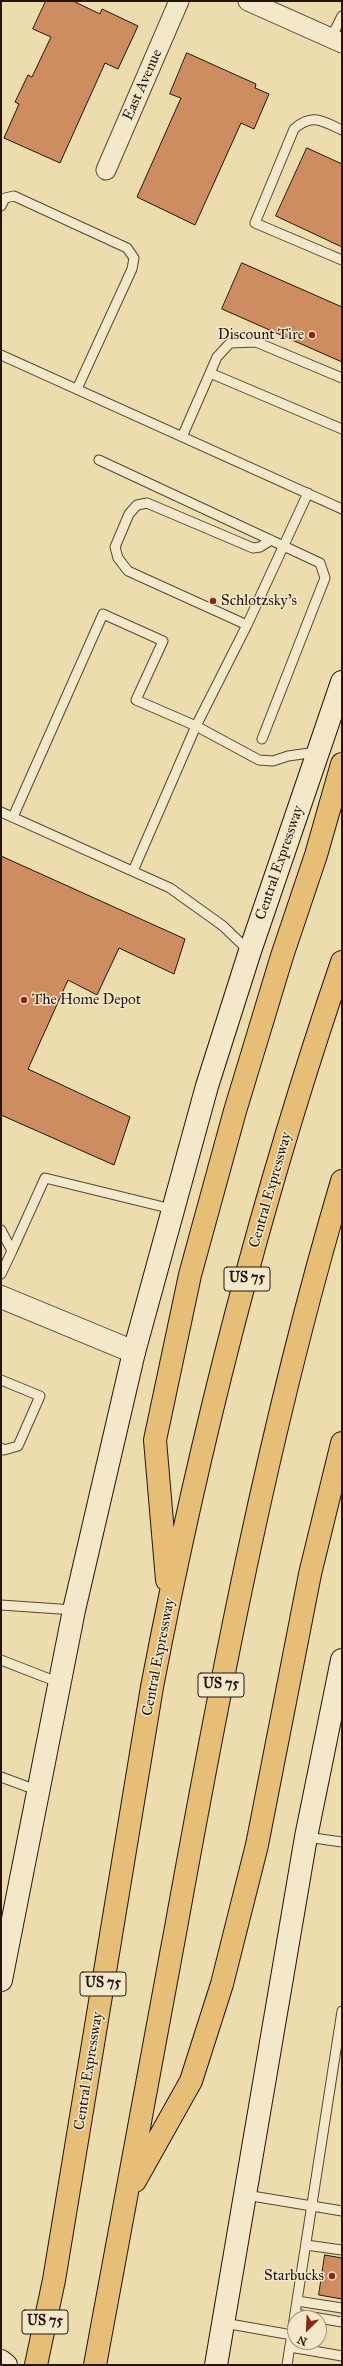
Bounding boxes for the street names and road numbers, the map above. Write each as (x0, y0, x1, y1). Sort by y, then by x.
street label: East Avenue (119, 47, 167, 123)
street label: Central Expressway (252, 804, 308, 922)
street label: Central Expressway (246, 1130, 296, 1250)
road number: US 75 (224, 1267, 270, 1291)
street label: Central Expressway (139, 1597, 179, 1717)
road number: US 75 (198, 1673, 244, 1697)
road number: US 75 (80, 1972, 126, 1996)
street label: Central Expressway (71, 2011, 107, 2131)
road number: US 75 (22, 2310, 68, 2334)

